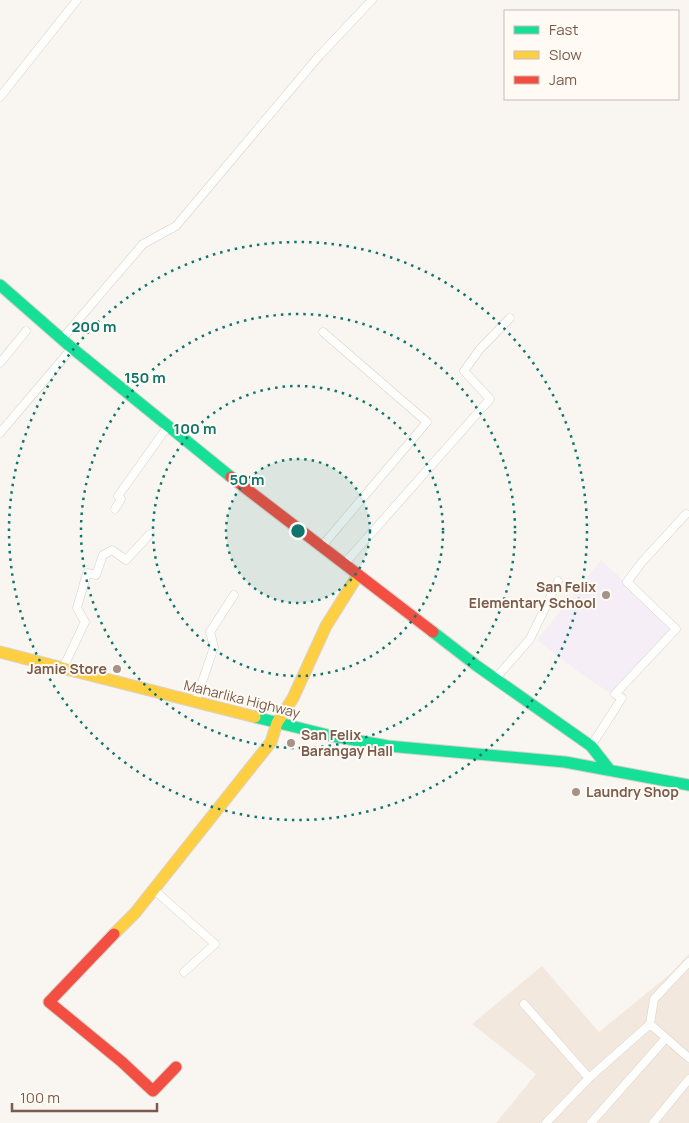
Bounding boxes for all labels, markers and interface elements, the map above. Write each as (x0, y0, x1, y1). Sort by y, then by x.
legend (504, 10, 679, 100)
text: Fast (549, 19, 578, 40)
text: Slow (549, 44, 582, 65)
text: Jam (549, 69, 577, 90)
text: 200 m (71, 316, 117, 337)
text: 150 m (124, 367, 166, 388)
text: 100 m (174, 418, 216, 439)
text: 50 m (229, 469, 265, 490)
centre of rings (289, 522, 307, 540)
place label: San Felix Elementary School (469, 577, 596, 612)
marker: San Felix Elementary School (600, 589, 612, 601)
place label: Jamie Store (27, 659, 107, 678)
marker: Jamie Store (111, 663, 123, 675)
street label: Maharlika Highway (182, 675, 303, 722)
place label: San Felix Barangay Hall (301, 725, 393, 760)
marker: San Felix Barangay Hall (285, 737, 297, 749)
place label: Laundry Shop (586, 782, 679, 801)
marker: Laundry Shop (570, 786, 582, 798)
scale bar (12, 1080, 158, 1112)
text: 100 m (20, 1087, 60, 1108)

